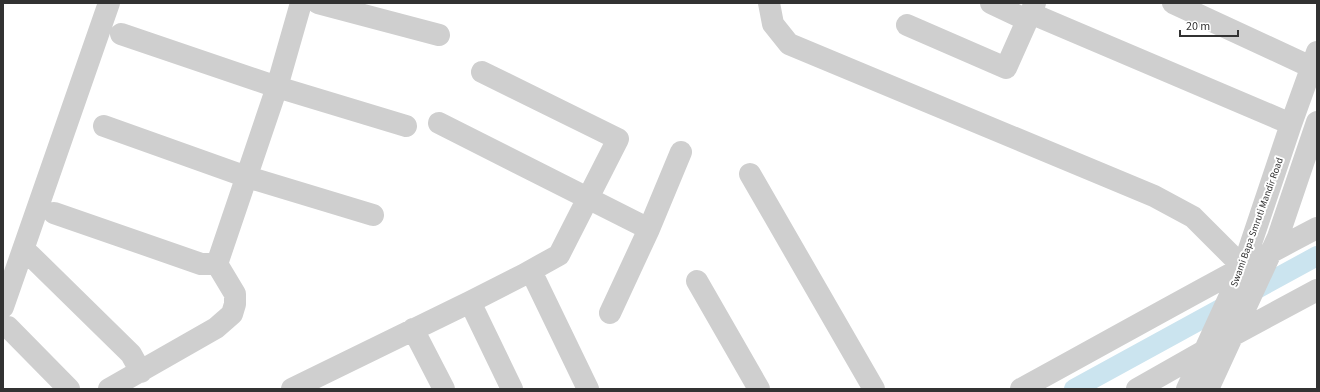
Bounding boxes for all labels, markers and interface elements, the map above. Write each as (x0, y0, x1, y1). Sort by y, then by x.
scale bar (1180, 12, 1238, 38)
text: 20 m (1186, 18, 1210, 35)
street label: Swami Bapa Smruti Mandir Road (1227, 156, 1287, 289)

